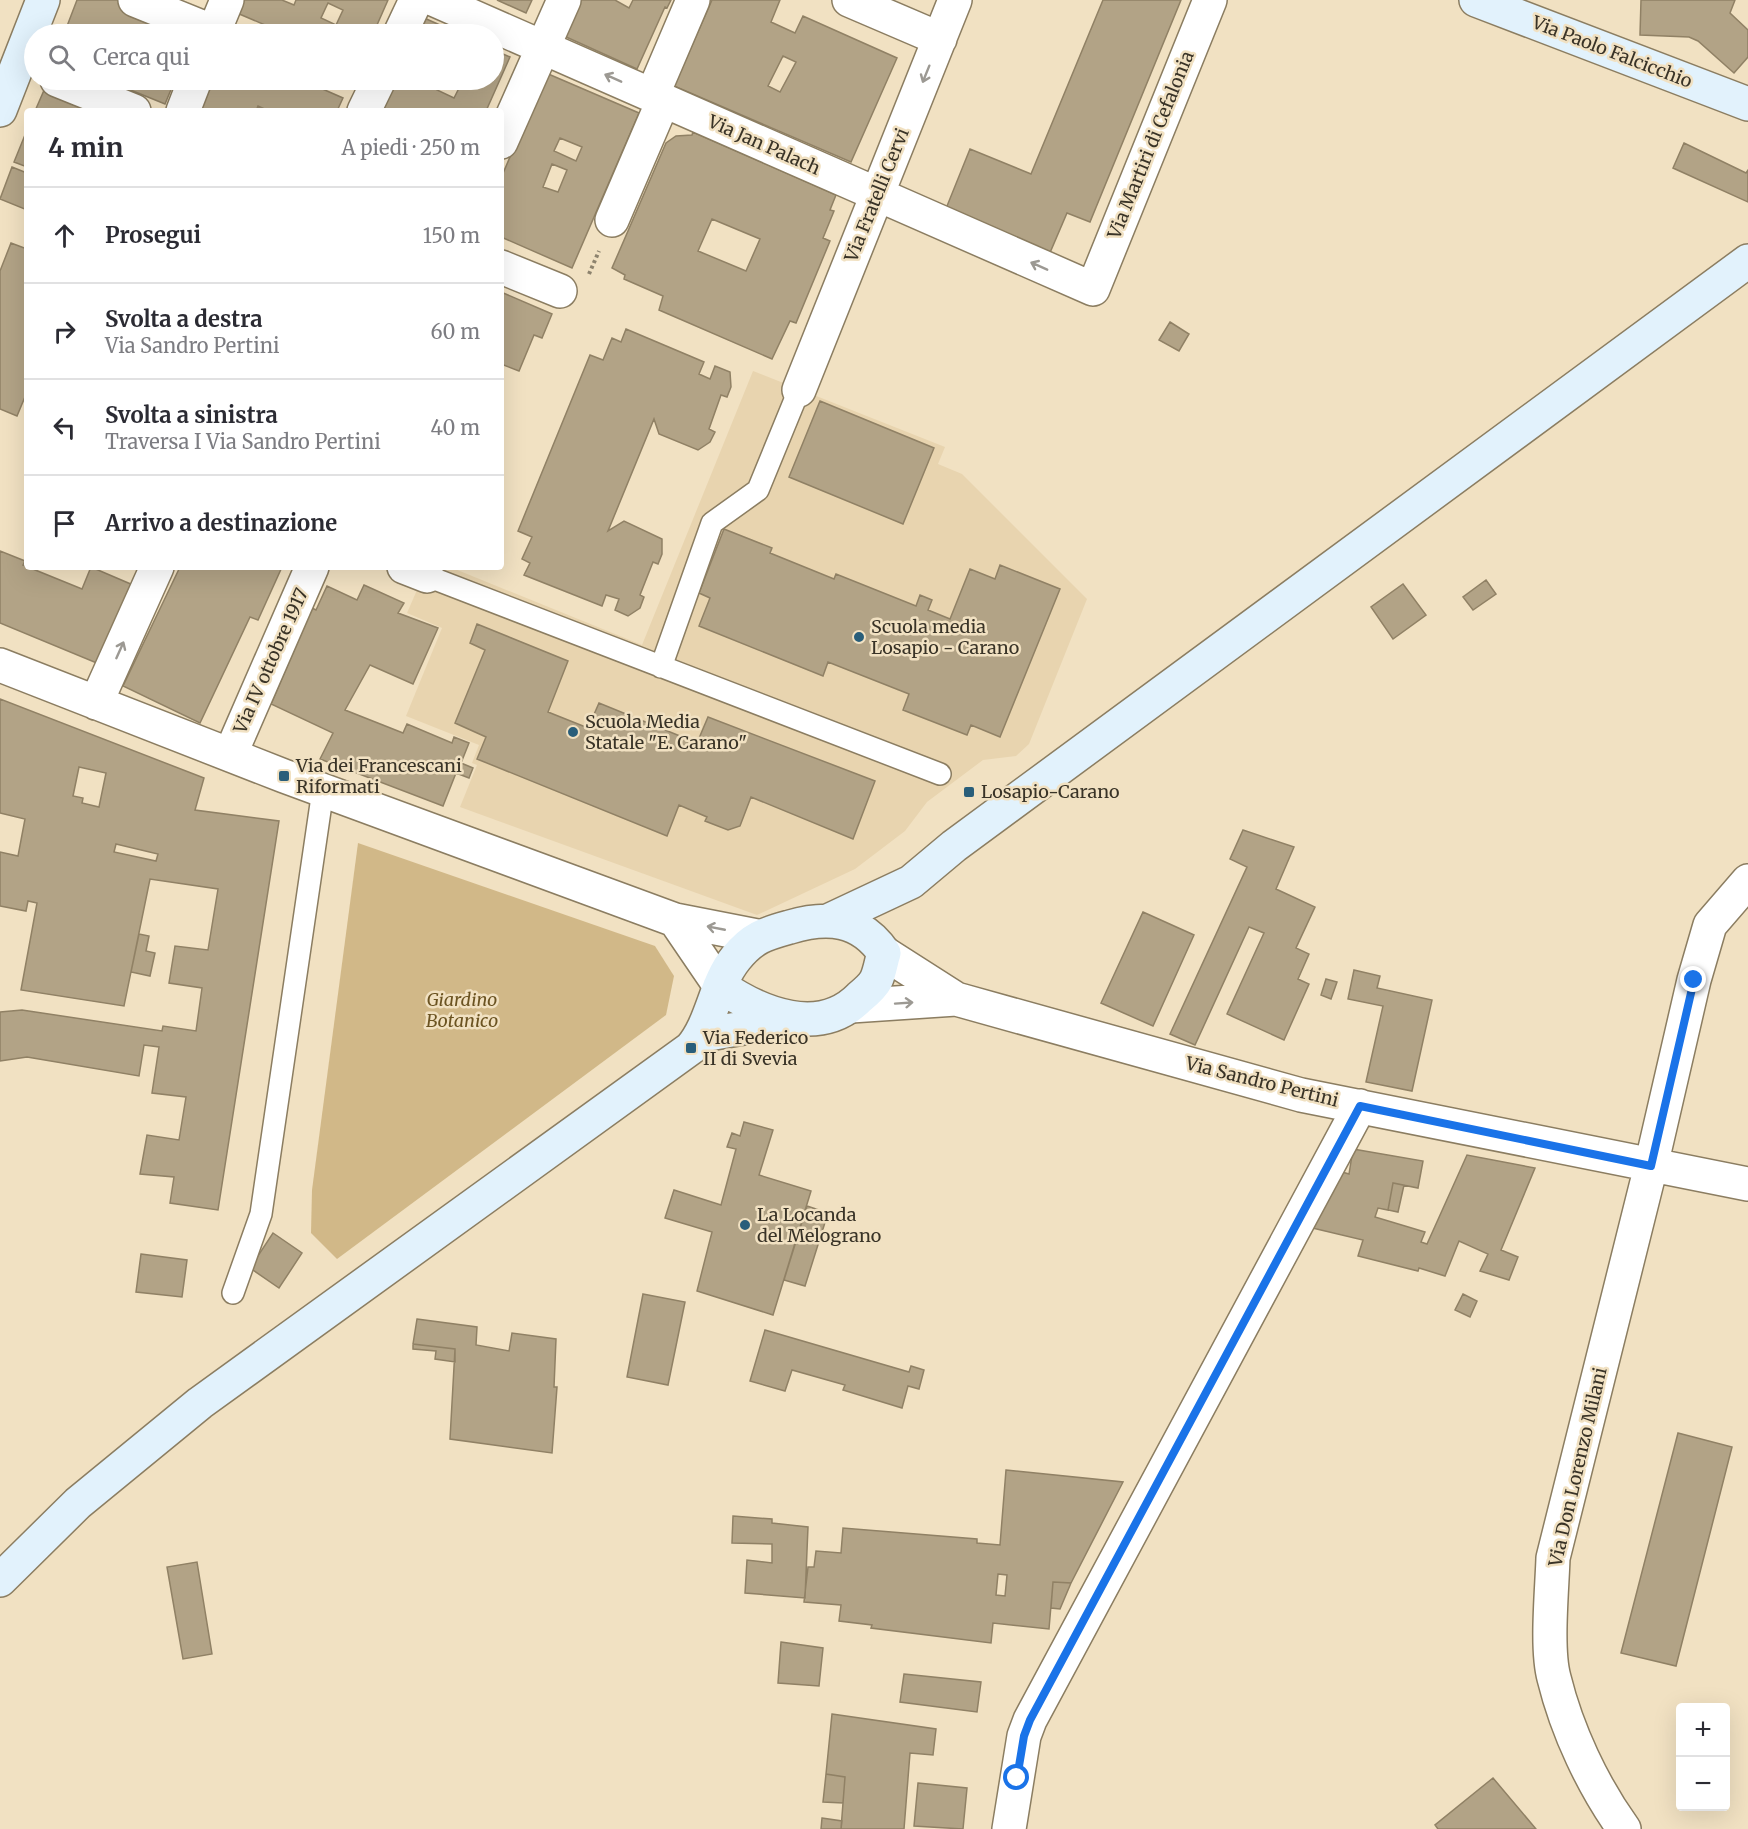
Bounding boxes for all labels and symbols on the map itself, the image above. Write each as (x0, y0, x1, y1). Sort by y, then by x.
street label: Via Paolo Falcicchio (1528, 10, 1695, 93)
street label: Via Martiri di Cefalonia (1102, 47, 1199, 243)
one-way arrow (920, 64, 931, 83)
one-way arrow (604, 72, 622, 83)
street label: Via Jan Palach (703, 109, 824, 180)
street label: Via Fratelli Cervi (839, 124, 914, 266)
one-way arrow (1030, 260, 1049, 271)
street label: Via IV ottobre 1917 (228, 585, 313, 738)
place label: Scuola media Losapio - Carano (871, 615, 1019, 659)
marker: Scuola media Losapio - Carano (852, 630, 866, 644)
one-way arrow (115, 642, 126, 660)
place label: Scuola Media Statale "E. Carano" (585, 710, 747, 754)
marker: Scuola Media Statale "E. Carano" (566, 725, 580, 739)
place label: Via dei Francescani Riformati (295, 754, 462, 798)
marker: Via dei Francescani Riformati (277, 769, 291, 783)
place label: Losapio-Carano (981, 780, 1120, 803)
marker: Losapio-Carano (962, 785, 976, 799)
one-way arrow (707, 922, 726, 933)
route end (1680, 966, 1706, 992)
park label: Giardino Botanico (426, 988, 498, 1032)
one-way arrow (893, 997, 913, 1008)
place label: Via Federico II di Svevia (702, 1026, 808, 1070)
marker: Via Federico II di Svevia (684, 1041, 698, 1055)
street label: Via Sandro Pertini (1182, 1051, 1341, 1112)
place label: La Locanda del Melograno (757, 1203, 881, 1247)
marker: La Locanda del Melograno (738, 1218, 752, 1232)
street label: Via Don Lorenzo Milani (1543, 1365, 1612, 1570)
route start (1003, 1764, 1029, 1790)

